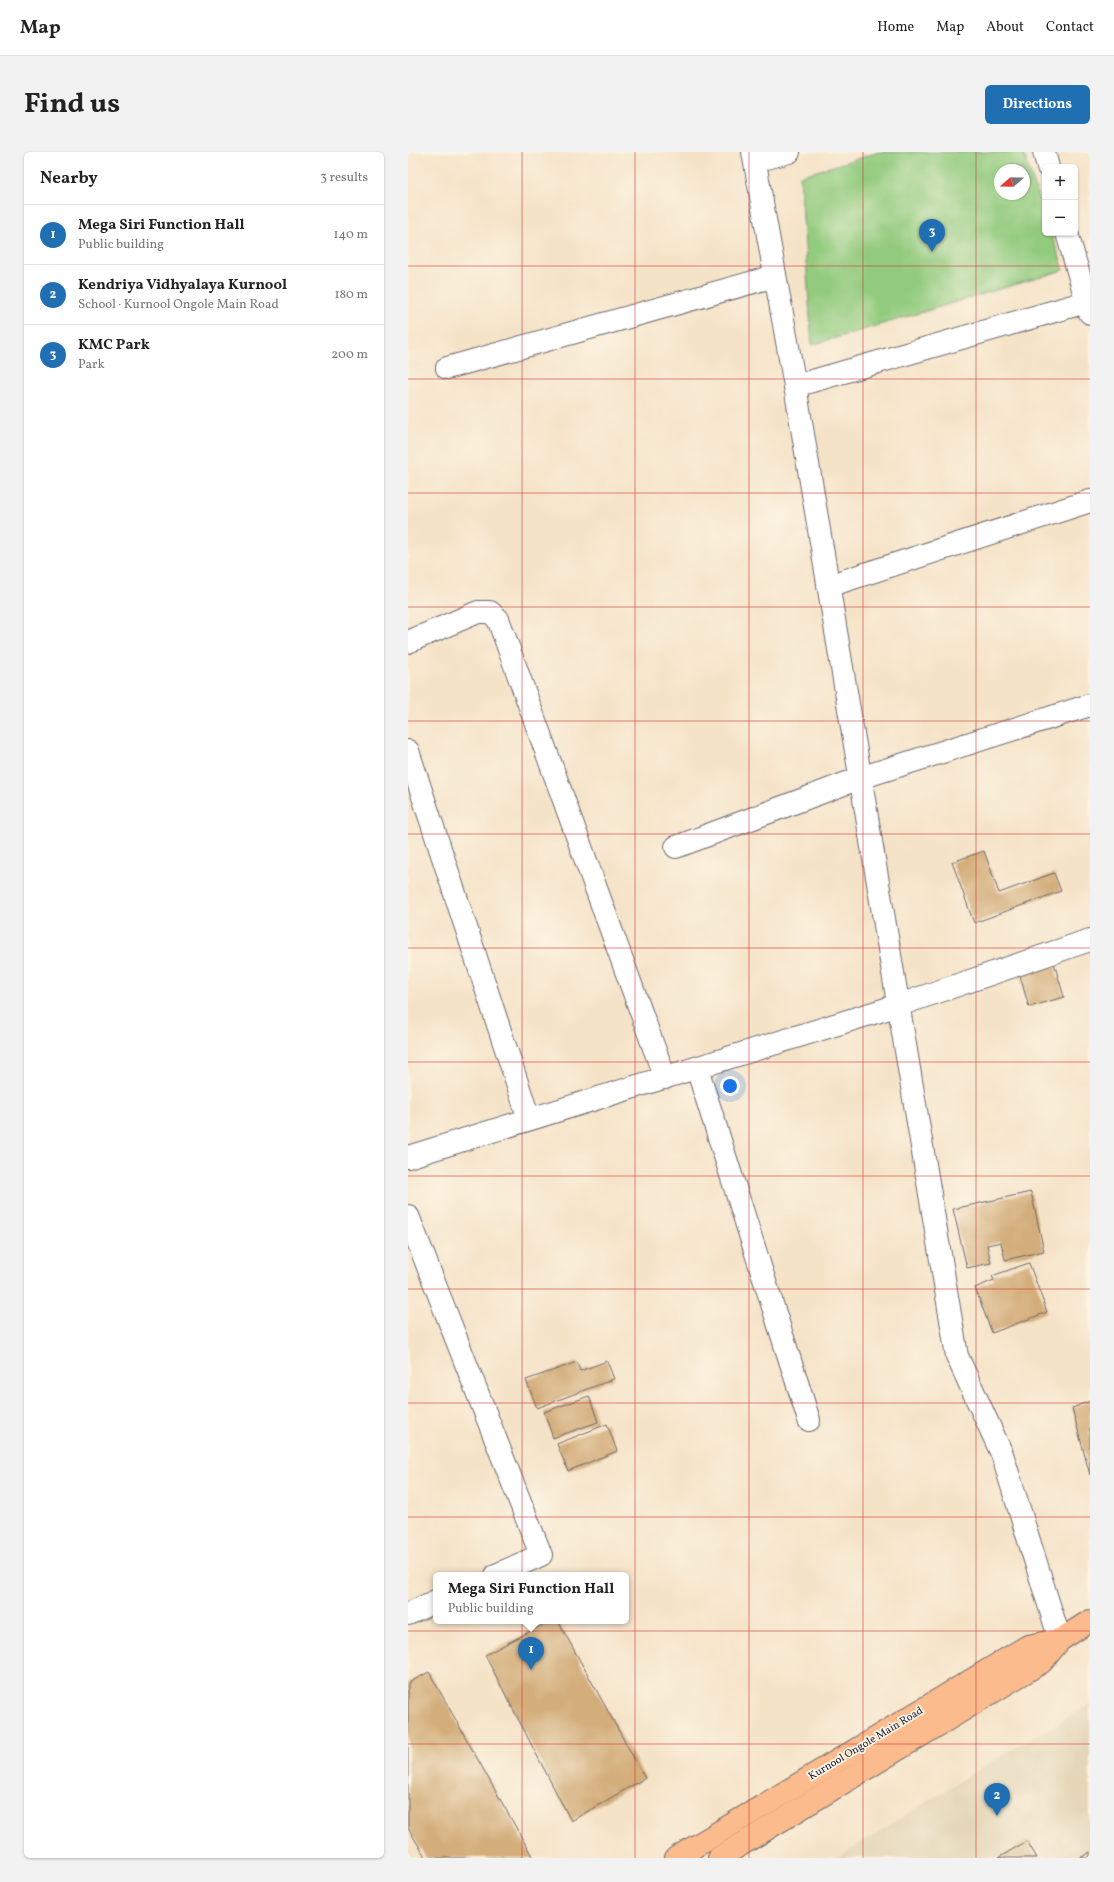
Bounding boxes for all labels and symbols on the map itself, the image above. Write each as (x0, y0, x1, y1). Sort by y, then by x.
north arrow (994, 164, 1030, 200)
pin: 3 (919, 219, 945, 252)
your location (720, 1076, 740, 1096)
pin: 1 (518, 1637, 544, 1670)
street label: Kurnool Ongole Main Road (806, 1704, 926, 1784)
pin: 2 (984, 1783, 1010, 1816)

